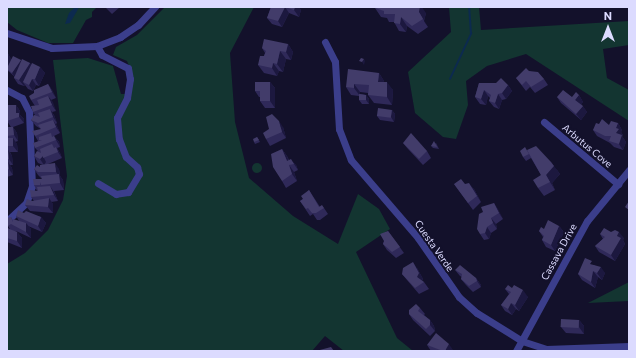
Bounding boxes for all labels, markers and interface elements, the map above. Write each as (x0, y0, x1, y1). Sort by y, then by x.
north arrow (588, 8, 628, 48)
text: N (604, 9, 612, 22)
street label: Arbutus Cove (560, 122, 614, 170)
street label: Cuesta Verde (412, 218, 456, 274)
street label: Cassava Drive (539, 222, 579, 282)

